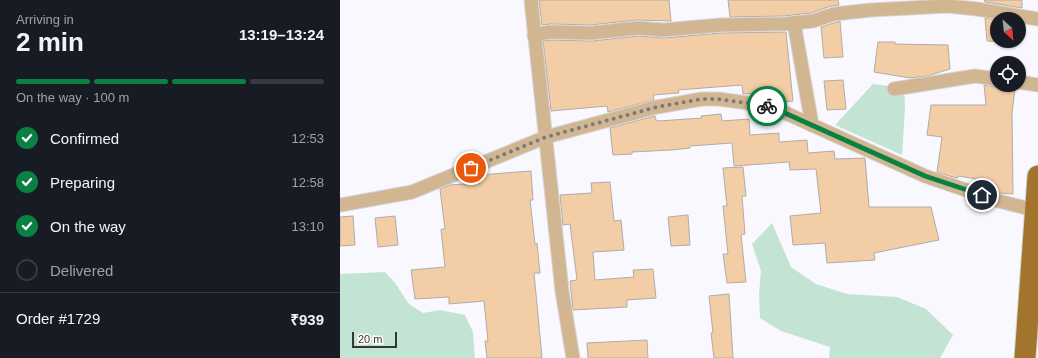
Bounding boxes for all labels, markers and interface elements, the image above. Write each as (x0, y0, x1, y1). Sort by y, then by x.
text: Arriving in (16, 12, 74, 27)
north arrow (990, 12, 1026, 48)
map controls (990, 12, 1026, 92)
text: 13:19–13:24 (239, 26, 324, 43)
text: 2 min (16, 27, 84, 57)
button: locate (990, 56, 1026, 92)
courier (747, 86, 787, 126)
text: On the way · 100 m (16, 90, 129, 105)
icon: bike (756, 95, 778, 117)
icon: check (16, 127, 38, 149)
text: Confirmed (50, 130, 119, 147)
text: 12:53 (291, 131, 324, 146)
pin (454, 151, 488, 185)
icon: bag (460, 157, 482, 179)
icon: check (16, 171, 38, 193)
text: Preparing (50, 174, 115, 191)
text: 12:58 (291, 175, 324, 190)
pin (965, 178, 999, 212)
icon: home (971, 184, 993, 206)
icon: check (16, 215, 38, 237)
text: On the way (50, 218, 126, 235)
text: 13:10 (291, 219, 324, 234)
text: Delivered (50, 262, 113, 279)
text: Order #1729 (16, 310, 100, 327)
text: ₹939 (290, 311, 324, 328)
scale bar (352, 330, 397, 349)
text: 20 m (358, 333, 382, 345)

